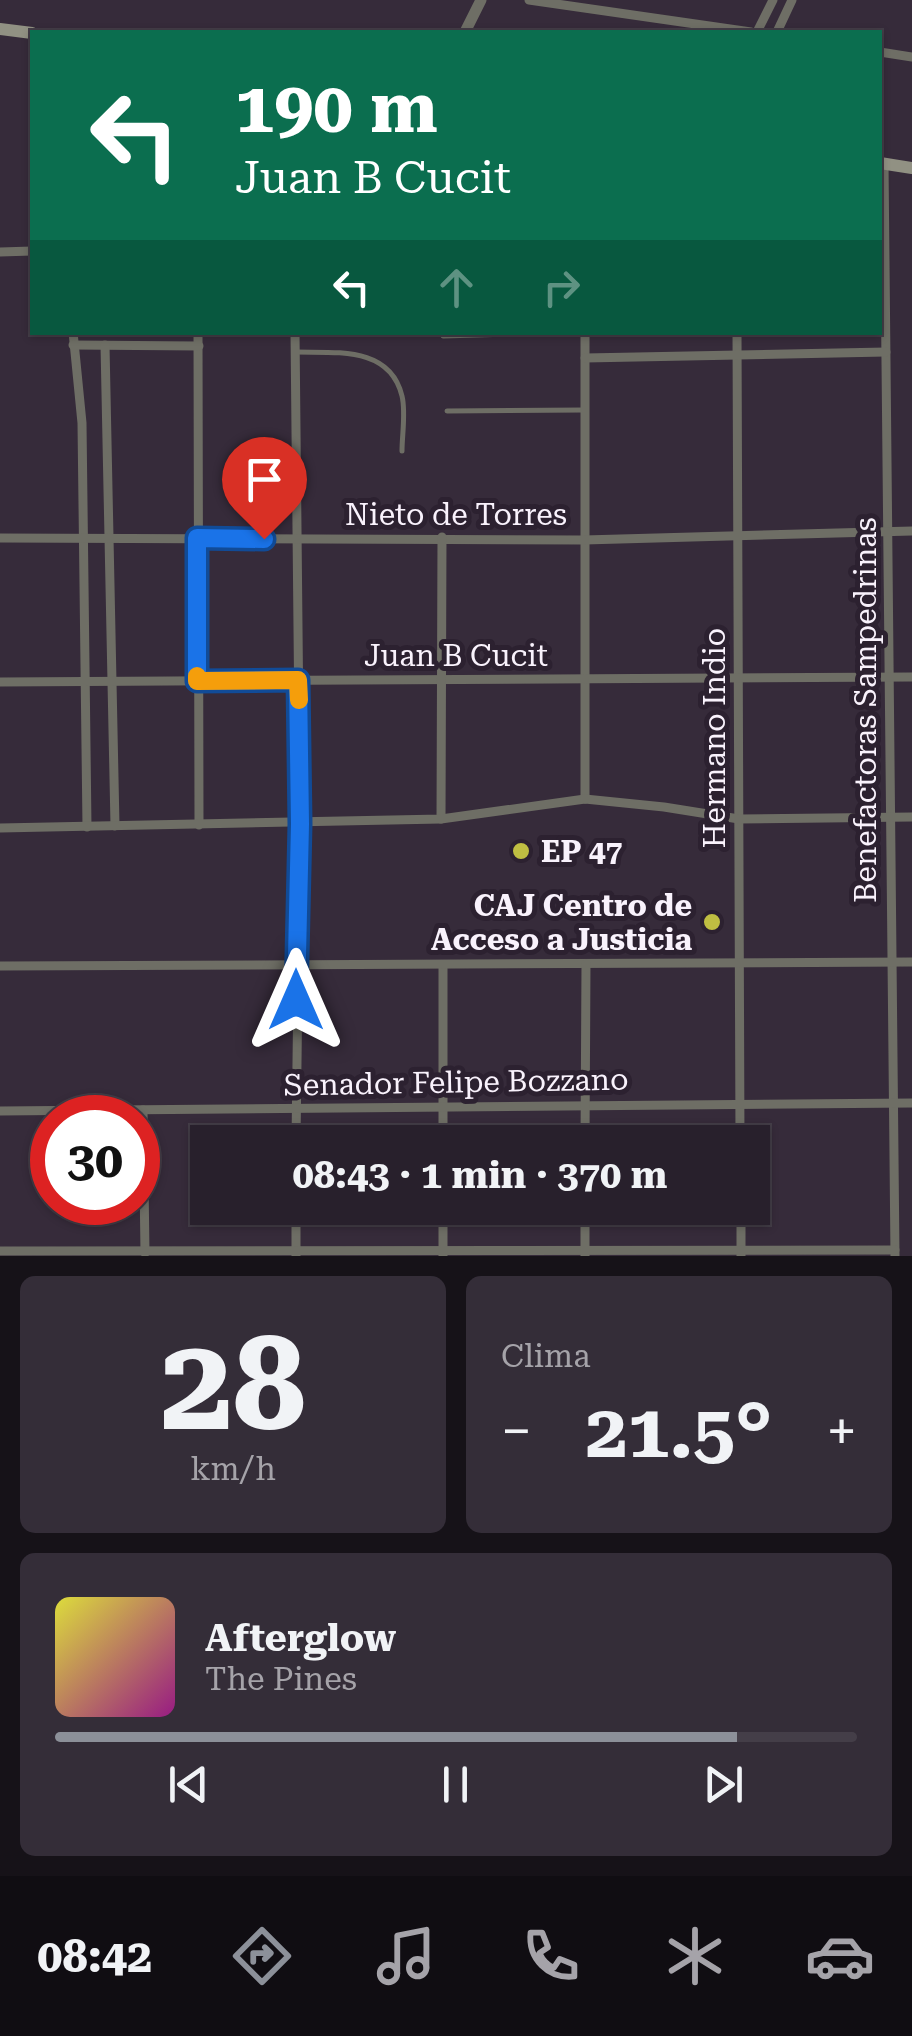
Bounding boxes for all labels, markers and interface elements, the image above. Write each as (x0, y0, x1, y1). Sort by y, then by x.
text: 190 m (235, 67, 438, 149)
icon: left (70, 70, 200, 200)
text: Juan B Cucit (235, 151, 511, 204)
icon: left (324, 260, 379, 315)
icon: ahead (429, 260, 484, 315)
icon: right (534, 260, 589, 315)
pin (222, 437, 307, 540)
icon: arrive (237, 452, 292, 507)
street label: Nieto de Torres (345, 497, 567, 532)
street label: Benefactoras Sampedrinas (848, 517, 883, 903)
street label: Hermano Indio (697, 628, 732, 848)
street label: Juan B Cucit (364, 638, 548, 673)
place label: EP 47 (541, 834, 623, 869)
marker: EP 47 (510, 840, 532, 862)
place label: CAJ Centro de Acceso a Justicia (431, 888, 692, 957)
marker: CAJ Centro de Acceso a Justicia (701, 911, 723, 933)
position arrow (244, 948, 348, 1052)
street label: Senador Felipe Bozzano (283, 1061, 629, 1103)
speed limit sign: 30 (30, 1095, 160, 1225)
text: 08:43 · 1 min · 370 m (293, 1153, 667, 1197)
text: 28 (160, 1308, 306, 1461)
text: Clima (501, 1337, 591, 1375)
text: 21.5° (586, 1387, 772, 1475)
text: − (501, 1399, 532, 1463)
text: + (826, 1399, 857, 1463)
text: km/h (190, 1450, 276, 1488)
text: Afterglow (205, 1616, 396, 1660)
text: The Pines (205, 1660, 357, 1698)
icon: previous (161, 1757, 216, 1812)
icon: pause (428, 1757, 483, 1812)
icon: next (696, 1757, 751, 1812)
icon: directions (227, 1921, 297, 1991)
icon: music (371, 1921, 441, 1991)
icon: phone (516, 1921, 586, 1991)
icon: climate (660, 1921, 730, 1991)
icon: car (805, 1921, 875, 1991)
text: 08:42 (37, 1930, 152, 1983)

